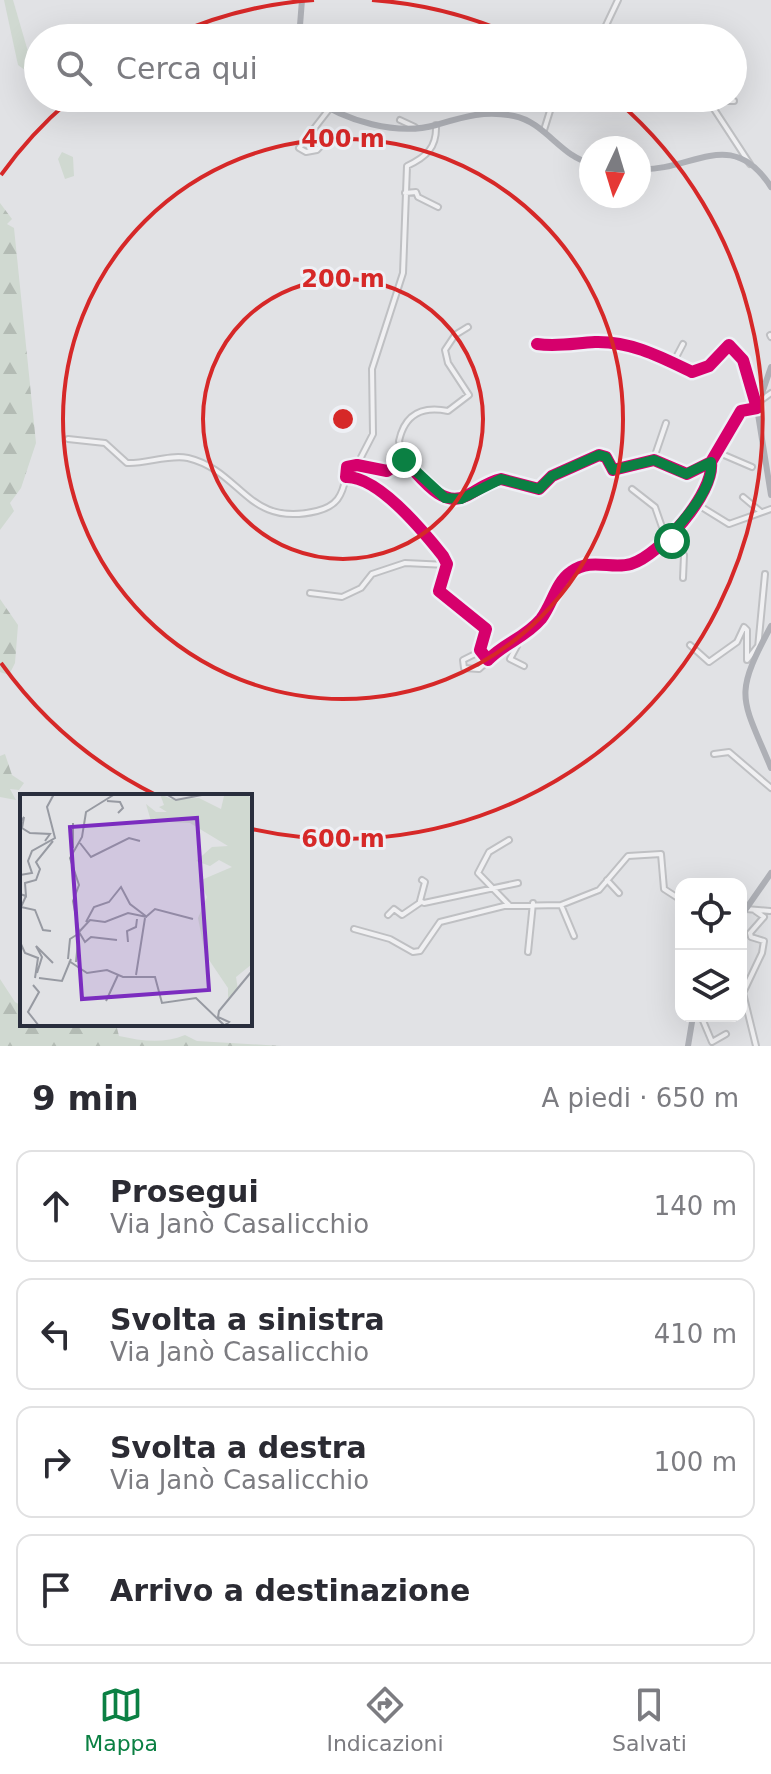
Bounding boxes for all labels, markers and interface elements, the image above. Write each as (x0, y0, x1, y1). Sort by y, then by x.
search box (24, 24, 747, 112)
icon: search (52, 46, 96, 90)
text: Cerca qui (116, 51, 258, 86)
text: 400 m (301, 125, 385, 153)
north arrow (579, 136, 651, 208)
text: 200 m (301, 265, 385, 293)
centre of rings (329, 405, 357, 433)
route end (386, 442, 422, 478)
route start (654, 523, 690, 559)
inset map (20, 794, 252, 1026)
text: 600 m (301, 825, 385, 853)
map controls (675, 878, 747, 1022)
button: locate (675, 878, 747, 950)
button: layers (675, 950, 747, 1022)
text: 9 min (32, 1078, 139, 1118)
text: A piedi · 650 m (541, 1083, 739, 1113)
text: Prosegui (110, 1174, 259, 1209)
icon: ahead (34, 1184, 78, 1228)
text: 140 m (654, 1191, 737, 1221)
text: Via Janò Casalicchio (110, 1209, 369, 1239)
text: Svolta a sinistra (110, 1302, 385, 1337)
icon: left (34, 1312, 78, 1356)
text: 410 m (654, 1319, 737, 1349)
text: Via Janò Casalicchio (110, 1337, 369, 1367)
text: Svolta a destra (110, 1430, 367, 1465)
icon: right (34, 1440, 78, 1484)
text: 100 m (654, 1447, 737, 1477)
text: Via Janò Casalicchio (110, 1465, 369, 1495)
icon: arrive (34, 1568, 78, 1612)
text: Arrivo a destinazione (110, 1573, 470, 1608)
tab: Mappa (84, 1683, 158, 1756)
tab: Indicazioni (326, 1683, 444, 1756)
tab: Salvati (612, 1683, 687, 1756)

